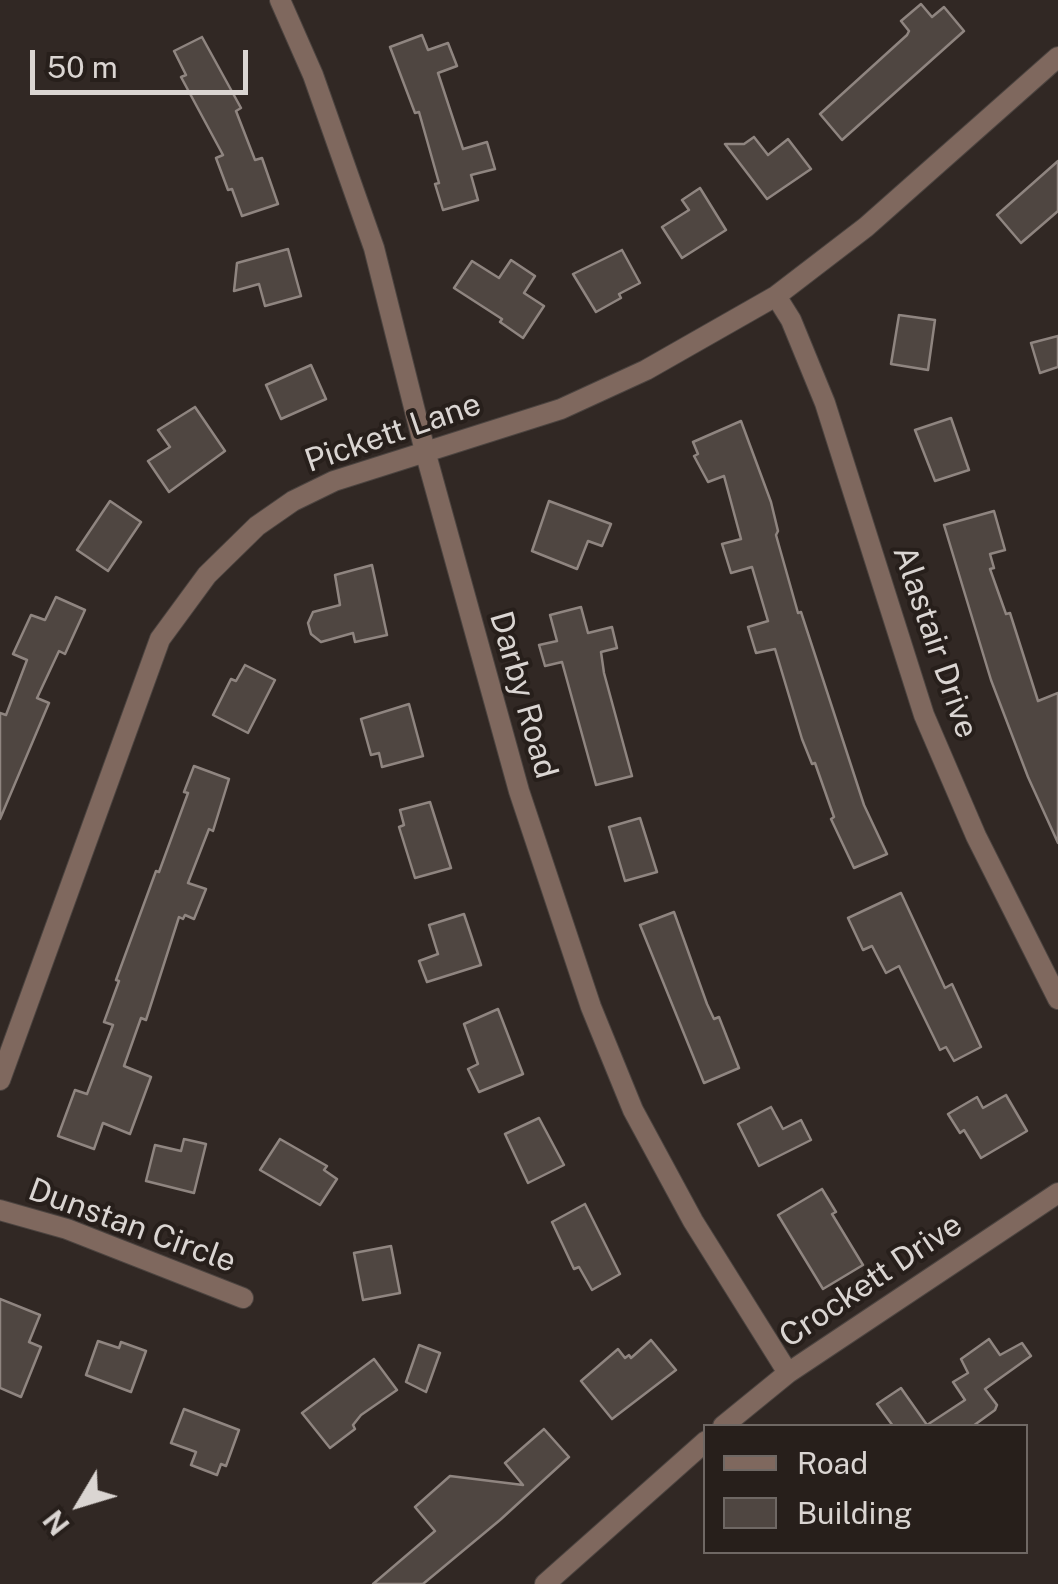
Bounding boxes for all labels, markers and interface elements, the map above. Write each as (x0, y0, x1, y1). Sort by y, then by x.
scale bar (35, 30, 252, 92)
text: 50 m (47, 49, 118, 85)
street label: Pickett Lane (300, 385, 486, 481)
street label: Alastair Drive (884, 541, 986, 743)
street label: Darby Road (481, 607, 565, 783)
street label: Dunstan Circle (23, 1171, 241, 1281)
street label: Crockett Drive (772, 1206, 970, 1356)
legend (703, 1424, 1028, 1554)
text: Road (797, 1445, 868, 1481)
north arrow (30, 1454, 130, 1554)
text: Building (797, 1495, 912, 1531)
text: N (36, 1504, 76, 1542)

